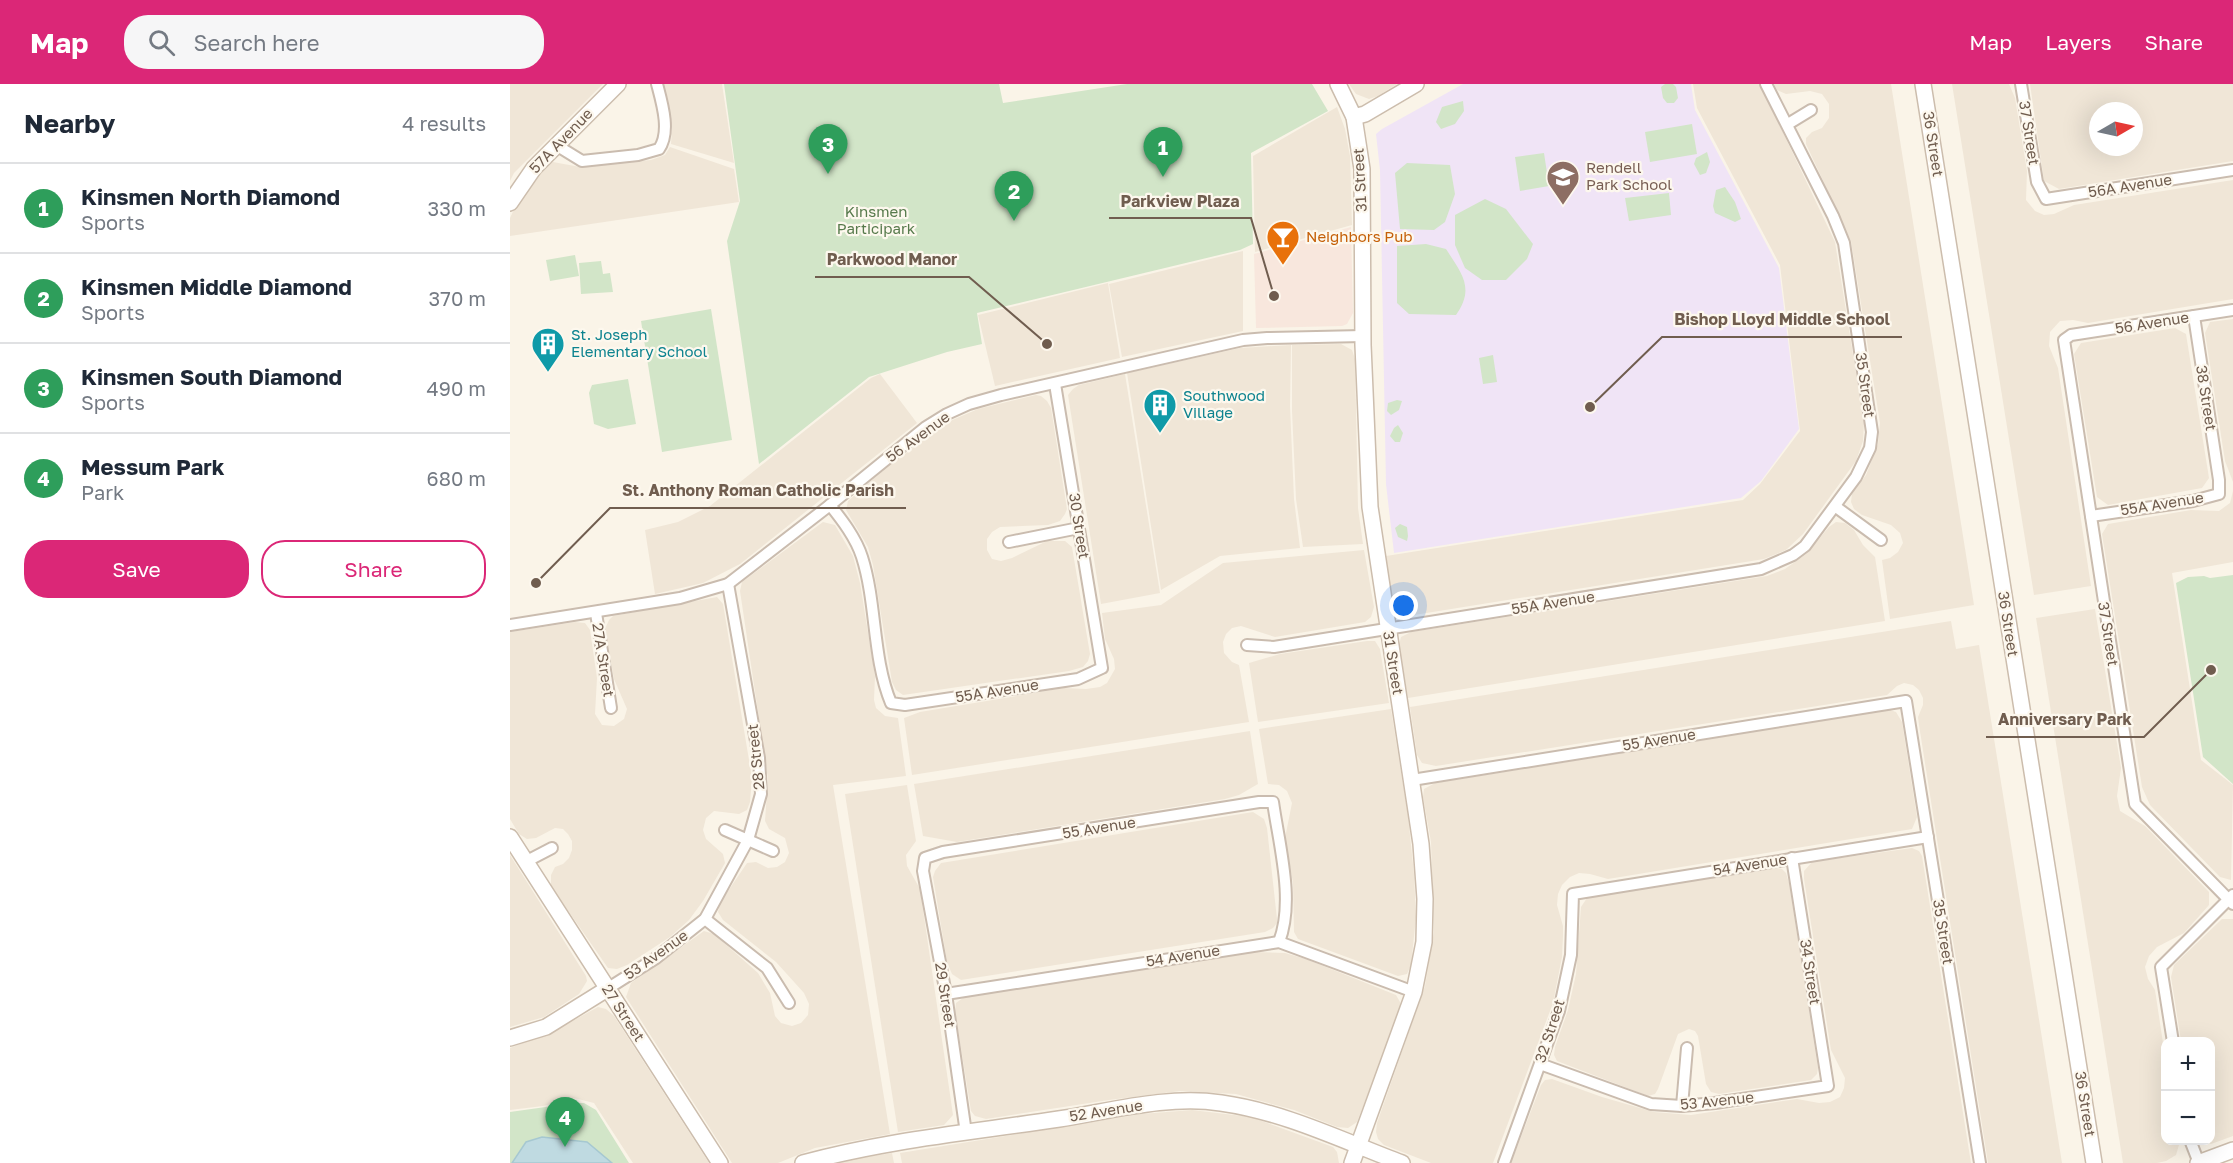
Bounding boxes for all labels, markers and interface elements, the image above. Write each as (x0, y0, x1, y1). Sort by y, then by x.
search box (124, 15, 544, 69)
text: Map (30, 26, 88, 59)
icon: search (145, 26, 178, 59)
text: Search here (193, 29, 319, 56)
text: Map (1969, 29, 2012, 55)
text: Layers (2045, 29, 2112, 55)
text: Share (2145, 29, 2203, 55)
street label: 37 Street (2016, 99, 2044, 166)
north arrow (2089, 102, 2143, 156)
street label: 57A Avenue (525, 104, 596, 177)
text: Nearby (24, 108, 115, 139)
street label: 36 Street (1920, 110, 1948, 178)
text: 4 results (402, 111, 486, 135)
pin: 3 (808, 124, 848, 174)
pin: 1 (1144, 128, 1182, 177)
street label: 31 Street (1348, 148, 1370, 213)
place label: Rendell Park School (1586, 158, 1672, 193)
school or university icon: Rendell Park School (1545, 159, 1581, 206)
street label: 56A Avenue (2087, 169, 2173, 201)
pin: 2 (994, 172, 1034, 221)
text: Kinsmen North Diamond (81, 183, 340, 210)
callout: Parkview Plaza (1109, 184, 1251, 218)
text: Parkview Plaza (1121, 191, 1239, 211)
text: 1 (38, 196, 49, 220)
text: 330 m (428, 196, 486, 220)
park label: Kinsmen Participark (837, 202, 916, 237)
text: Sports (81, 210, 145, 234)
bar icon: Neighbors Pub (1265, 219, 1301, 266)
place label: Neighbors Pub (1306, 227, 1412, 245)
callout: Parkwood Manor (815, 243, 969, 277)
text: Parkwood Manor (827, 249, 957, 269)
text: Kinsmen Middle Diamond (81, 273, 352, 300)
text: 2 (37, 286, 50, 310)
text: 370 m (429, 286, 486, 310)
text: Sports (81, 300, 145, 324)
callout: Bishop Lloyd Middle School (1662, 303, 1902, 337)
street label: 56 Avenue (2114, 307, 2190, 337)
text: Bishop Lloyd Middle School (1674, 309, 1891, 329)
place label: St. Joseph Elementary School (571, 325, 707, 360)
building icon: St. Joseph Elementary School (530, 326, 566, 373)
street label: 35 Street (1853, 351, 1879, 419)
text: Kinsmen South Diamond (81, 363, 342, 390)
street label: 38 Street (2193, 364, 2221, 432)
text: 3 (37, 376, 50, 400)
text: 490 m (427, 376, 486, 400)
place label: Southwood Village (1183, 386, 1265, 421)
building icon: Southwood Village (1142, 387, 1178, 434)
text: Sports (81, 390, 145, 414)
street label: 56 Avenue (882, 407, 953, 465)
text: Messum Park (81, 453, 225, 480)
text: 4 (37, 466, 50, 490)
text: 680 m (427, 466, 486, 490)
callout: St. Anthony Roman Catholic Parish (610, 474, 906, 508)
text: Park (81, 480, 124, 504)
text: St. Anthony Roman Catholic Parish (622, 480, 894, 500)
street label: 55A Avenue (2119, 487, 2205, 518)
street label: 30 Street (1066, 492, 1094, 560)
button: Save (24, 540, 249, 598)
button: Share (261, 540, 486, 598)
street label: 55A Avenue (1510, 586, 1596, 617)
street label: 36 Street (1995, 590, 2023, 658)
your location (1389, 591, 1418, 620)
street label: 37 Street (2095, 600, 2123, 667)
street label: 27A Street (589, 621, 619, 698)
street label: 31 Street (1380, 630, 1408, 696)
street label: 55A Avenue (954, 674, 1040, 705)
callout: Anniversary Park (1986, 703, 2144, 737)
text: Anniversary Park (1998, 709, 2133, 729)
street label: 28 Street (743, 723, 767, 791)
street label: 55 Avenue (1621, 724, 1697, 754)
street label: 55 Avenue (1061, 812, 1137, 842)
street label: 54 Avenue (1712, 849, 1788, 879)
street label: 35 Street (1930, 898, 1958, 966)
street label: 53 Avenue (620, 925, 691, 983)
street label: 34 Street (1797, 938, 1825, 1006)
street label: 54 Avenue (1145, 940, 1221, 970)
street label: 29 Street (932, 961, 960, 1029)
street label: 27 Street (599, 980, 649, 1045)
street label: 32 Street (1530, 997, 1568, 1065)
map controls (2161, 1037, 2215, 1145)
button: + (2161, 1037, 2215, 1091)
street label: 36 Street (2072, 1070, 2100, 1138)
street label: 53 Avenue (1679, 1087, 1755, 1113)
button: − (2161, 1091, 2215, 1145)
street label: 52 Avenue (1068, 1095, 1144, 1125)
pin: 4 (546, 1098, 584, 1147)

